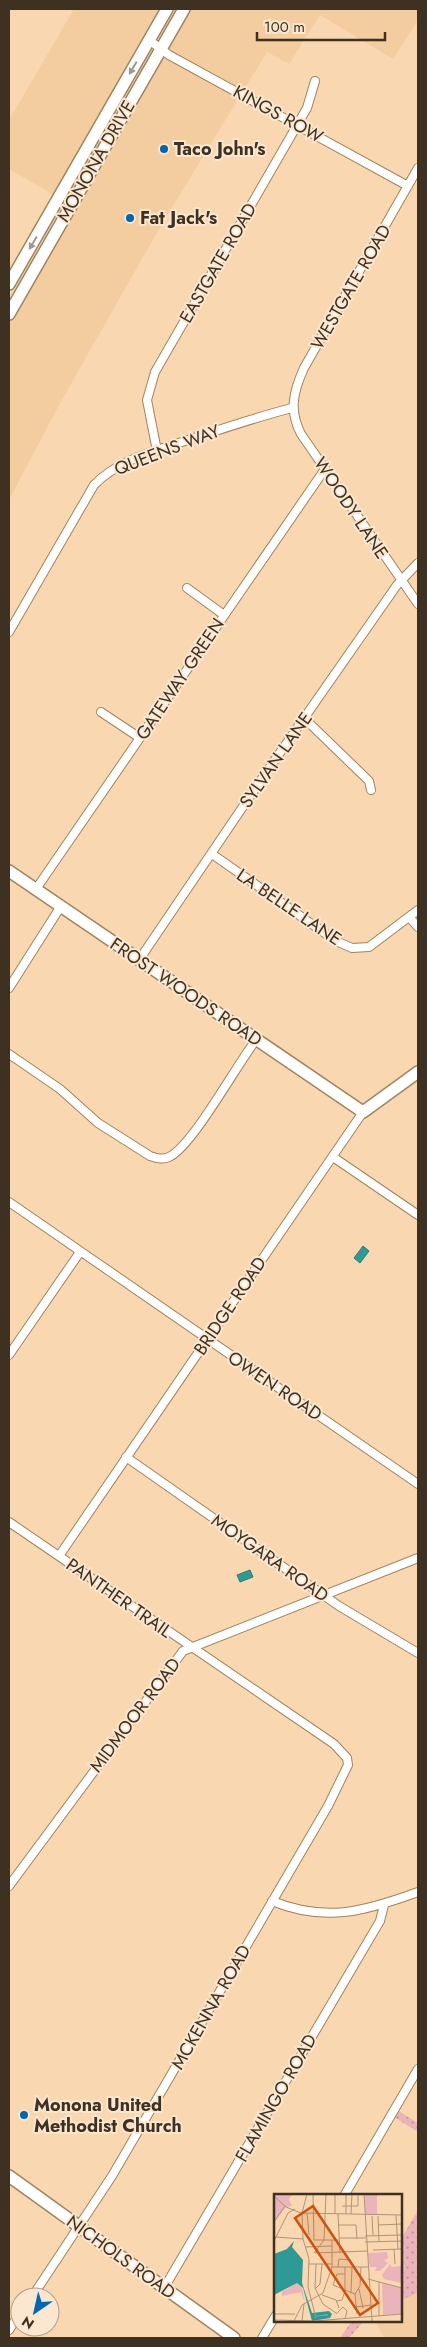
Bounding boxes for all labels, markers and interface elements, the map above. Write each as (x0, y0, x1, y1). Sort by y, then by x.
scale bar (257, 10, 384, 42)
text: 100 m (264, 16, 305, 38)
one-way arrow (128, 62, 137, 75)
street label: KINGS ROW (228, 79, 328, 150)
street label: MONONA DRIVE (51, 95, 141, 227)
place label: Taco John's (174, 136, 265, 162)
marker: Taco John's (158, 143, 170, 155)
street label: EASTGATE ROAD (173, 198, 263, 328)
place label: Fat Jack's (140, 205, 217, 231)
marker: Fat Jack's (124, 212, 136, 224)
street label: WESTGATE ROAD (305, 220, 397, 354)
one-way arrow (29, 236, 38, 249)
street label: QUEENS WAY (110, 418, 224, 482)
street label: WOODY LANE (307, 452, 395, 564)
street label: GATEWAY GREEN (129, 613, 231, 745)
street label: SYLVAN LANE (233, 707, 319, 813)
street label: LA BELLE LANE (231, 862, 347, 952)
street label: FROST WOODS ROAD (105, 931, 267, 1053)
street label: BRIDGE ROAD (187, 1252, 273, 1360)
street label: OWEN ROAD (223, 1345, 327, 1427)
street label: MOYGARA ROAD (206, 1508, 334, 1608)
street label: PANTHER TRAIL (61, 1552, 177, 1644)
street label: MIDMOOR ROAD (83, 1652, 187, 1778)
street label: MCKENNA ROAD (165, 1940, 257, 2074)
street label: FLAMINGO ROAD (229, 2029, 323, 2167)
place label: Monona United Methodist Church (34, 2092, 182, 2139)
marker: Monona United Methodist Church (18, 2109, 30, 2121)
inset map (274, 2194, 402, 2322)
street label: NICHOLS ROAD (61, 2209, 181, 2305)
north arrow (10, 2287, 60, 2337)
text: N (18, 2311, 38, 2334)

